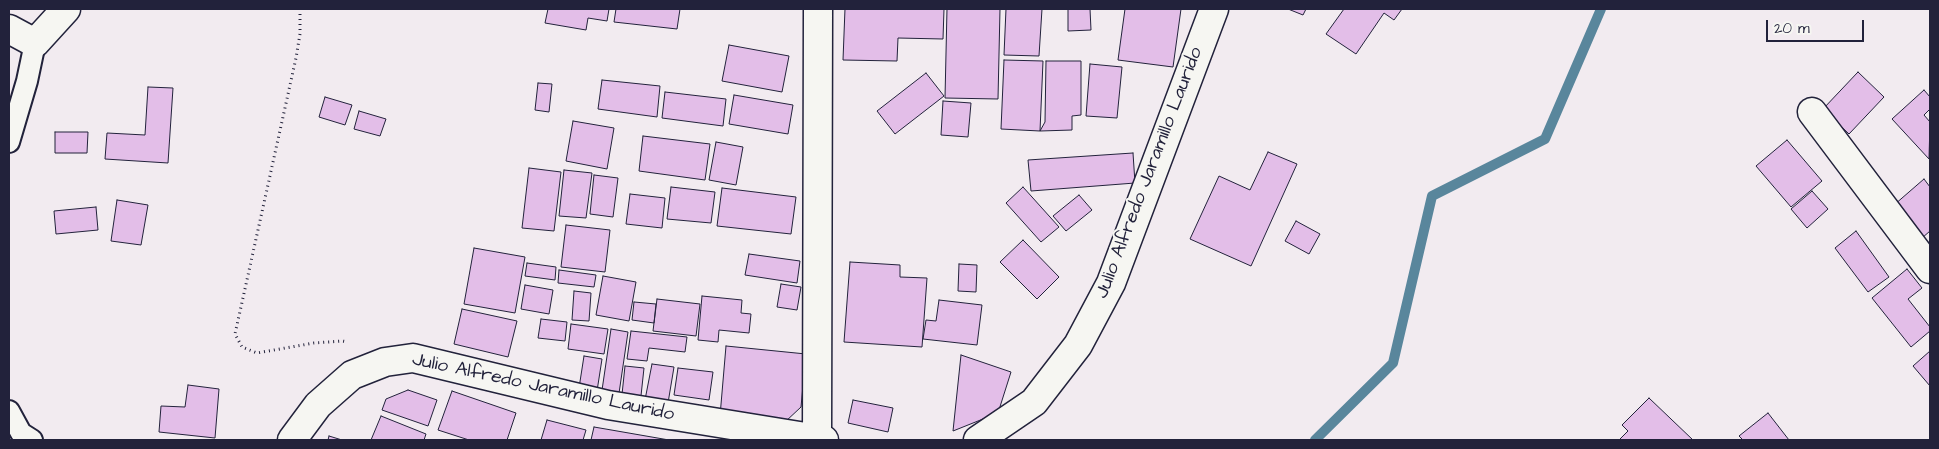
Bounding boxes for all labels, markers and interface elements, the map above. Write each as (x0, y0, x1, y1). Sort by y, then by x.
scale bar (1769, 10, 1866, 42)
text: 20 m (1774, 18, 1810, 39)
street label: Julio Alfredo Jaramillo Laurido (1091, 44, 1209, 302)
street label: Julio Alfredo Jaramillo Laurido (410, 349, 676, 427)

